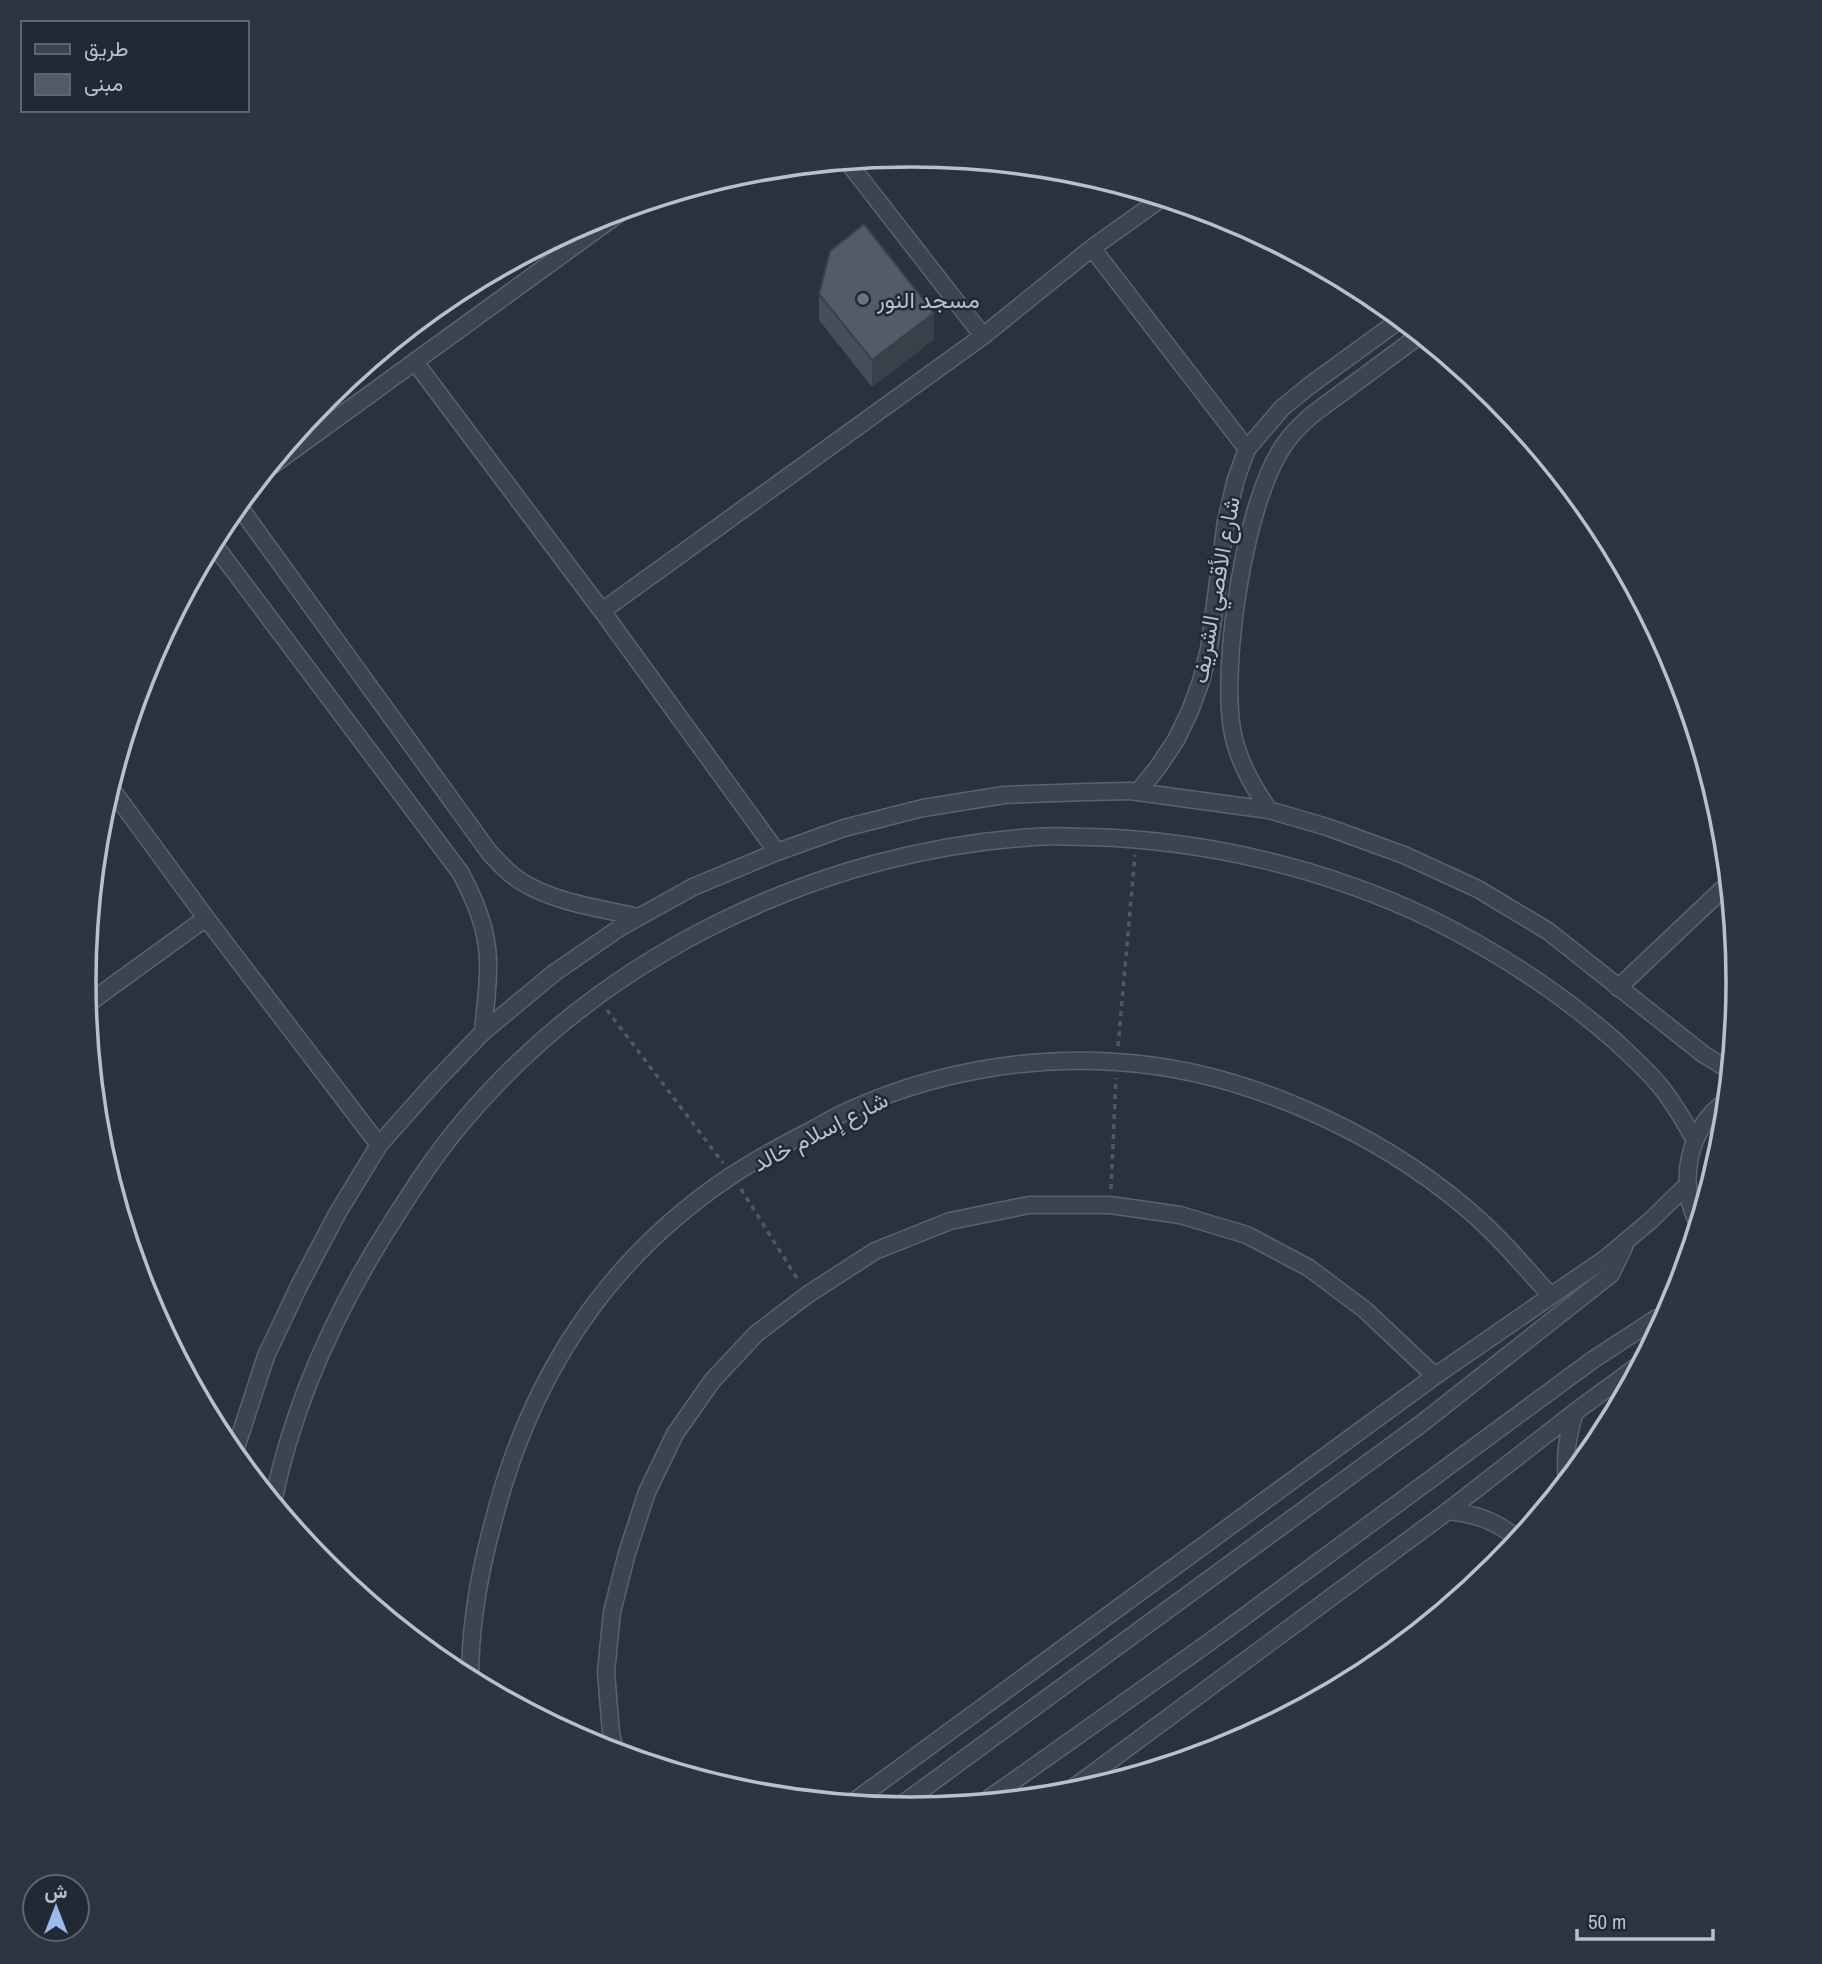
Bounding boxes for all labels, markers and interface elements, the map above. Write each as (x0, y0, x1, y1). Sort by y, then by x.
legend (21, 21, 248, 112)
text: طريق (84, 34, 129, 63)
text: مبنى (84, 69, 123, 98)
place label: مسجد النور (876, 284, 980, 315)
marker: مسجد النور (855, 291, 871, 307)
street label: شارع الأقصي الشريف (1183, 494, 1251, 687)
street label: شارع إسلام خالد (747, 1084, 893, 1179)
north arrow (21, 1873, 91, 1943)
text: ش (45, 1878, 68, 1904)
scale bar (1577, 1898, 1714, 1942)
text: 50 m (1588, 1907, 1626, 1936)

